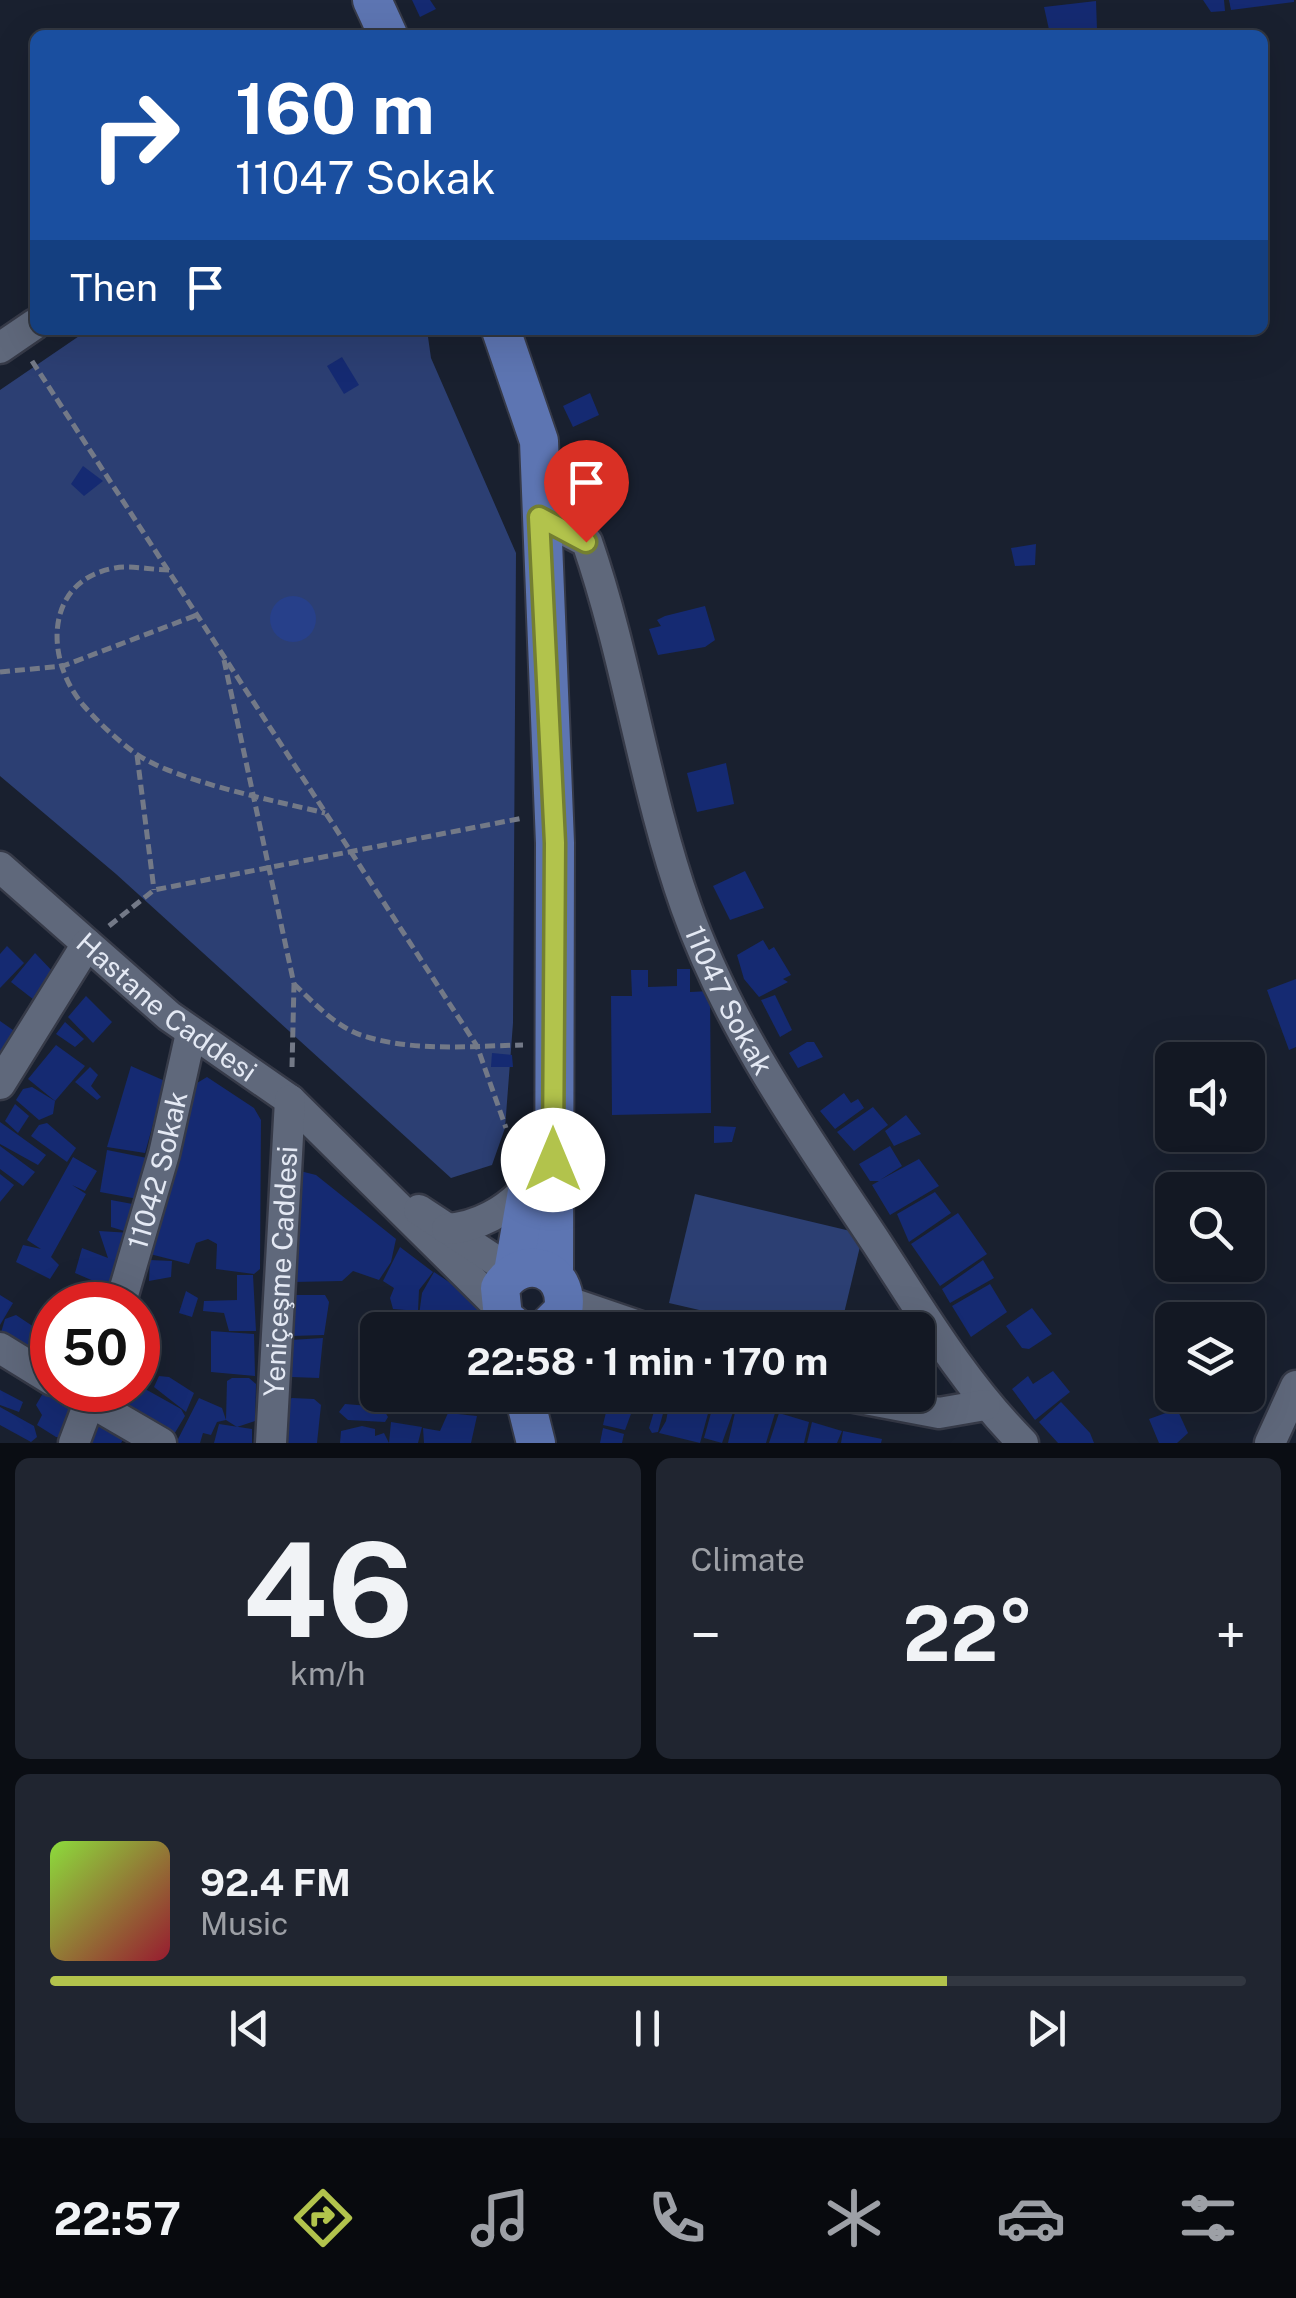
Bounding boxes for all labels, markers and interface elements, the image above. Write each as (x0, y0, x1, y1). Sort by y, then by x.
text: 160 m (235, 67, 435, 150)
icon: right (70, 70, 200, 200)
text: 11047 Sokak (235, 151, 496, 204)
icon: arrive (178, 260, 233, 315)
text: Then (70, 265, 158, 310)
pin (544, 440, 629, 543)
icon: arrive (559, 455, 614, 510)
street label: 11047 Sokak (679, 921, 780, 1080)
street label: Hastane Caddesi (70, 926, 263, 1088)
map controls (1155, 1042, 1265, 1412)
button: sound (1155, 1042, 1265, 1152)
street label: 11042 Sokak (120, 1088, 194, 1253)
position arrow (501, 1108, 605, 1212)
street label: Yeniçeşme Caddesi (257, 1145, 303, 1397)
button: search (1155, 1172, 1265, 1282)
speed limit sign: 50 (30, 1282, 160, 1412)
button: layers (1155, 1302, 1265, 1412)
text: 22:58 · 1 min · 170 m (467, 1339, 828, 1384)
text: 46 (242, 1514, 413, 1666)
text: Climate (691, 1541, 805, 1578)
text: 22° (903, 1590, 1034, 1678)
text: − (691, 1603, 721, 1667)
text: + (1216, 1603, 1246, 1667)
text: km/h (290, 1655, 365, 1692)
text: 92.4 FM (200, 1860, 351, 1905)
text: Music (200, 1905, 288, 1942)
icon: previous (222, 2001, 277, 2056)
icon: pause (620, 2001, 675, 2056)
icon: next (1019, 2001, 1074, 2056)
icon: directions (288, 2183, 358, 2253)
icon: music (465, 2183, 535, 2253)
icon: phone (642, 2183, 712, 2253)
icon: climate (819, 2183, 889, 2253)
icon: car (996, 2183, 1066, 2253)
icon: filters (1173, 2183, 1243, 2253)
text: 22:57 (53, 2192, 181, 2245)

